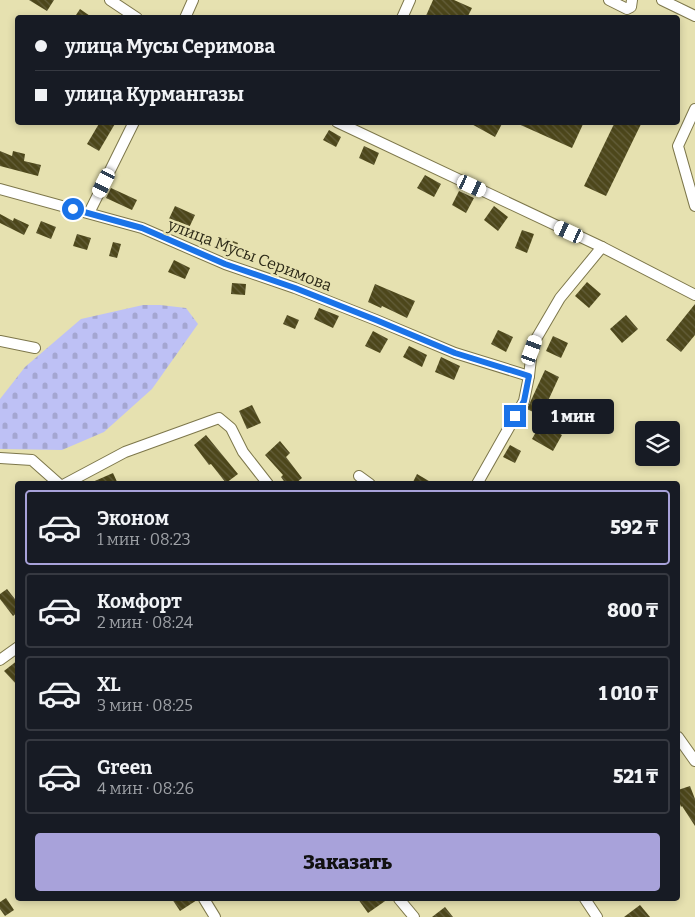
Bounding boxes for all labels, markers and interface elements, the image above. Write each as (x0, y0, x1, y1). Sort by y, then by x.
text: улица Мусы Серимова (65, 35, 275, 58)
text: улица Курмангазы (65, 83, 244, 106)
car (90, 166, 117, 200)
car (455, 173, 488, 199)
route start (62, 198, 84, 220)
street label: улица Мусы Серимова (164, 215, 335, 295)
car (552, 219, 585, 245)
car (519, 333, 544, 367)
callout: 1 мин (532, 398, 615, 434)
route end (504, 405, 526, 427)
text: 1 мин (551, 407, 595, 426)
map controls (635, 421, 680, 466)
button: layers (635, 421, 680, 466)
icon: car (37, 505, 82, 550)
text: Эконом (97, 507, 169, 530)
text: 592 ₸ (610, 516, 658, 539)
text: 1 мин · 08:23 (97, 530, 191, 549)
icon: car (37, 588, 82, 633)
text: Комфорт (97, 590, 182, 613)
text: 800 ₸ (607, 599, 658, 622)
text: 2 мин · 08:24 (97, 613, 193, 632)
icon: car (37, 671, 82, 716)
text: XL (97, 673, 121, 696)
text: 1 010 ₸ (599, 682, 658, 705)
text: 3 мин · 08:25 (97, 696, 193, 715)
icon: car (37, 754, 82, 799)
text: Green (97, 756, 152, 779)
text: 521 ₸ (613, 765, 658, 788)
text: 4 мин · 08:26 (97, 779, 194, 798)
button: Заказать (35, 833, 660, 891)

